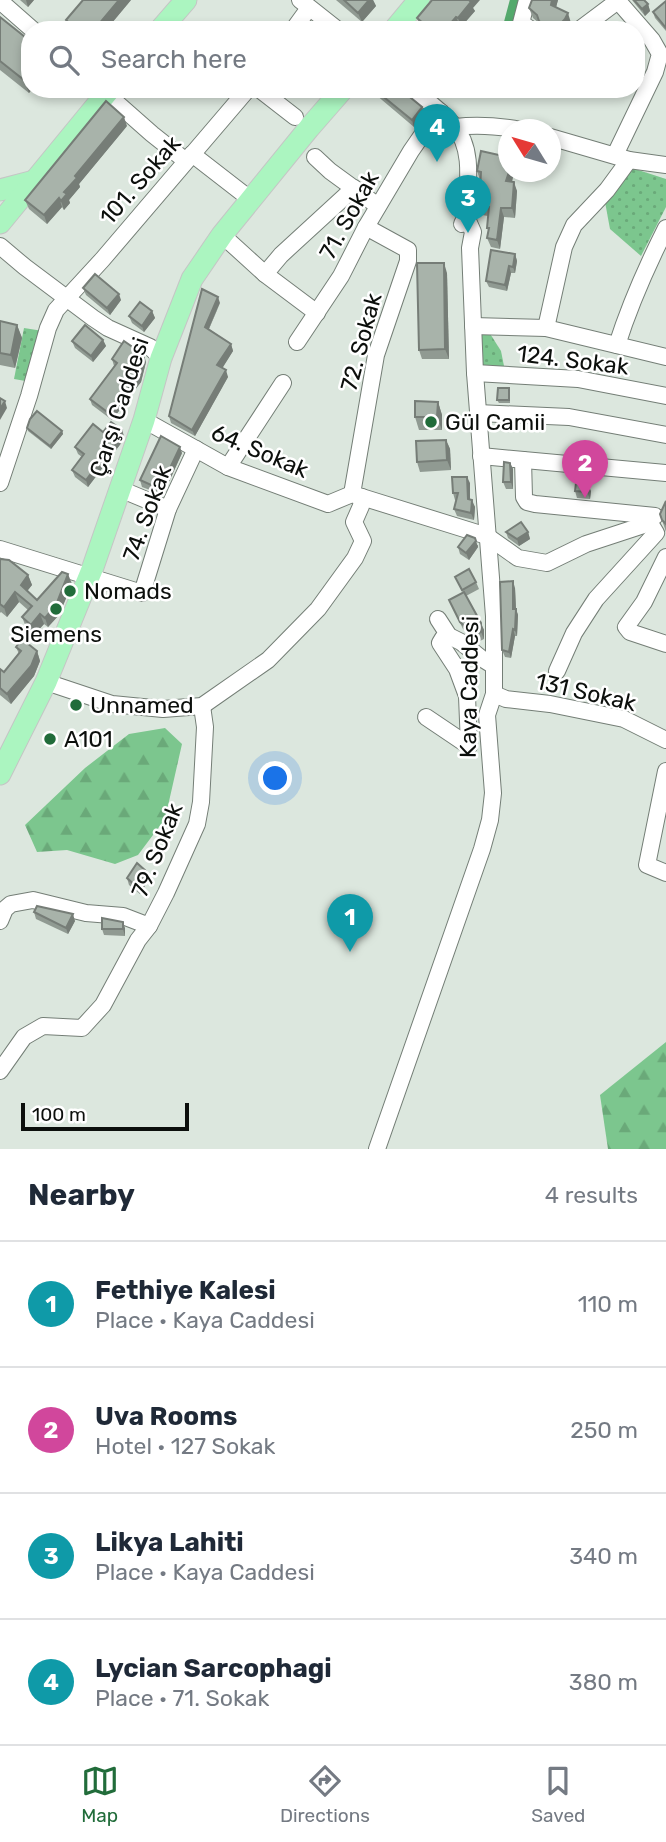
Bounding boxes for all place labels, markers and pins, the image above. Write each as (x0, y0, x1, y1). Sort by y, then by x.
pin: 4 (414, 104, 460, 162)
pin: 3 (445, 175, 491, 233)
place label: Gül Camii (445, 408, 545, 436)
marker: Gül Camii (423, 414, 439, 430)
pin: 2 (562, 440, 608, 498)
place label: Nomads (84, 577, 172, 605)
marker: Nomads (62, 583, 78, 599)
marker: Siemens (48, 601, 64, 617)
place label: Siemens (10, 620, 102, 648)
place label: Unnamed (90, 691, 194, 719)
marker: Unnamed (68, 697, 84, 713)
place label: A101 (64, 725, 113, 753)
marker: A101 (42, 731, 58, 747)
pin: 1 (327, 894, 373, 952)

